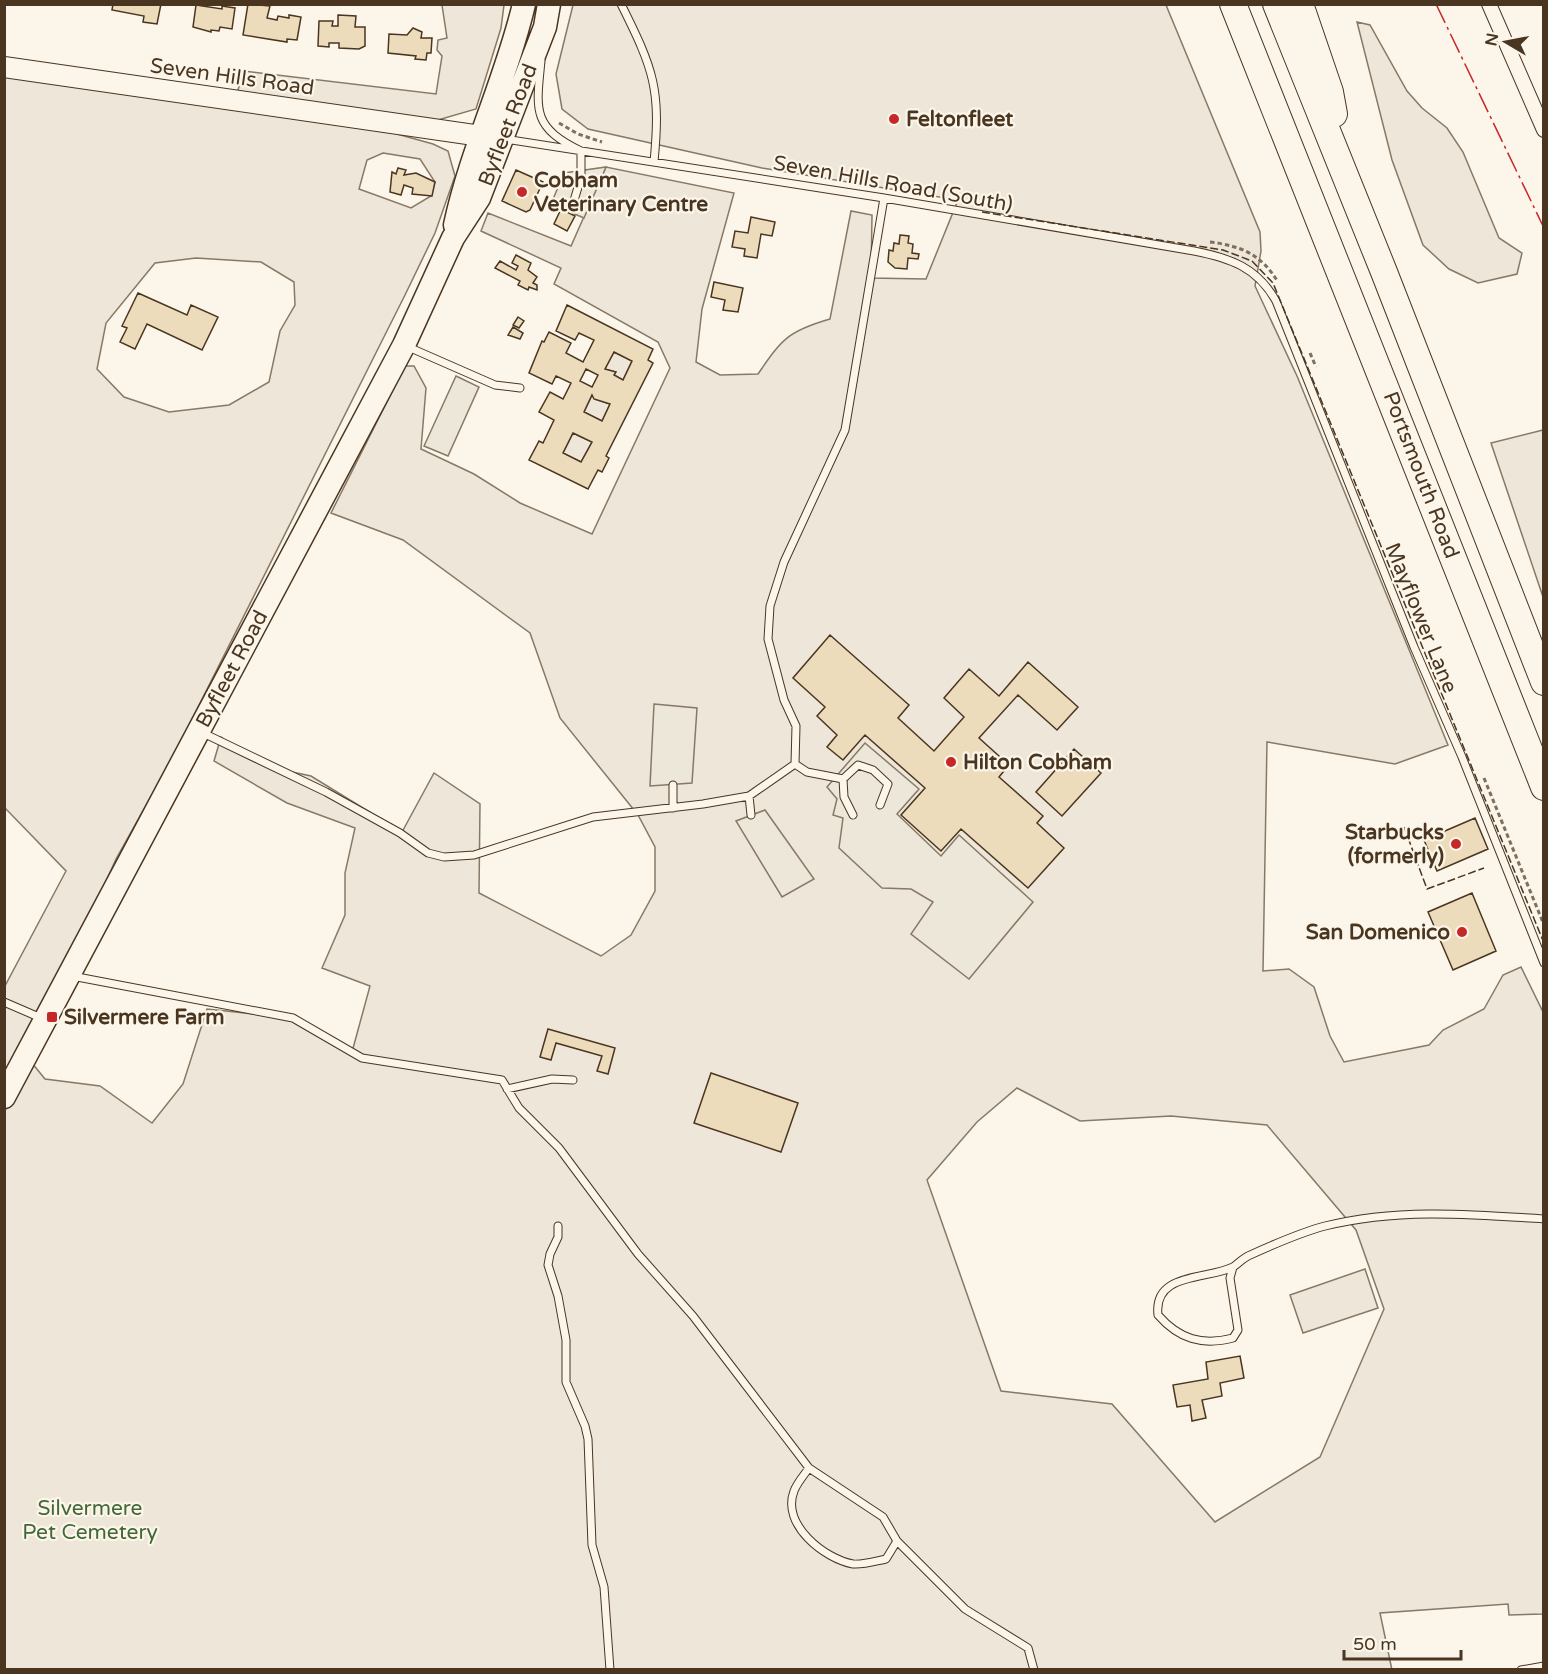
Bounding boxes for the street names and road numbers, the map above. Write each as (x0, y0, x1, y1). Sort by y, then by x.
street label: Seven Hills Road (148, 53, 316, 101)
street label: Byfleet Road (473, 60, 543, 190)
street label: Seven Hills Road (South) (771, 151, 1015, 217)
street label: Portsmouth Road (1378, 388, 1464, 562)
street label: Mayflower Lane (1380, 539, 1463, 697)
street label: Byfleet Road (191, 606, 273, 732)

